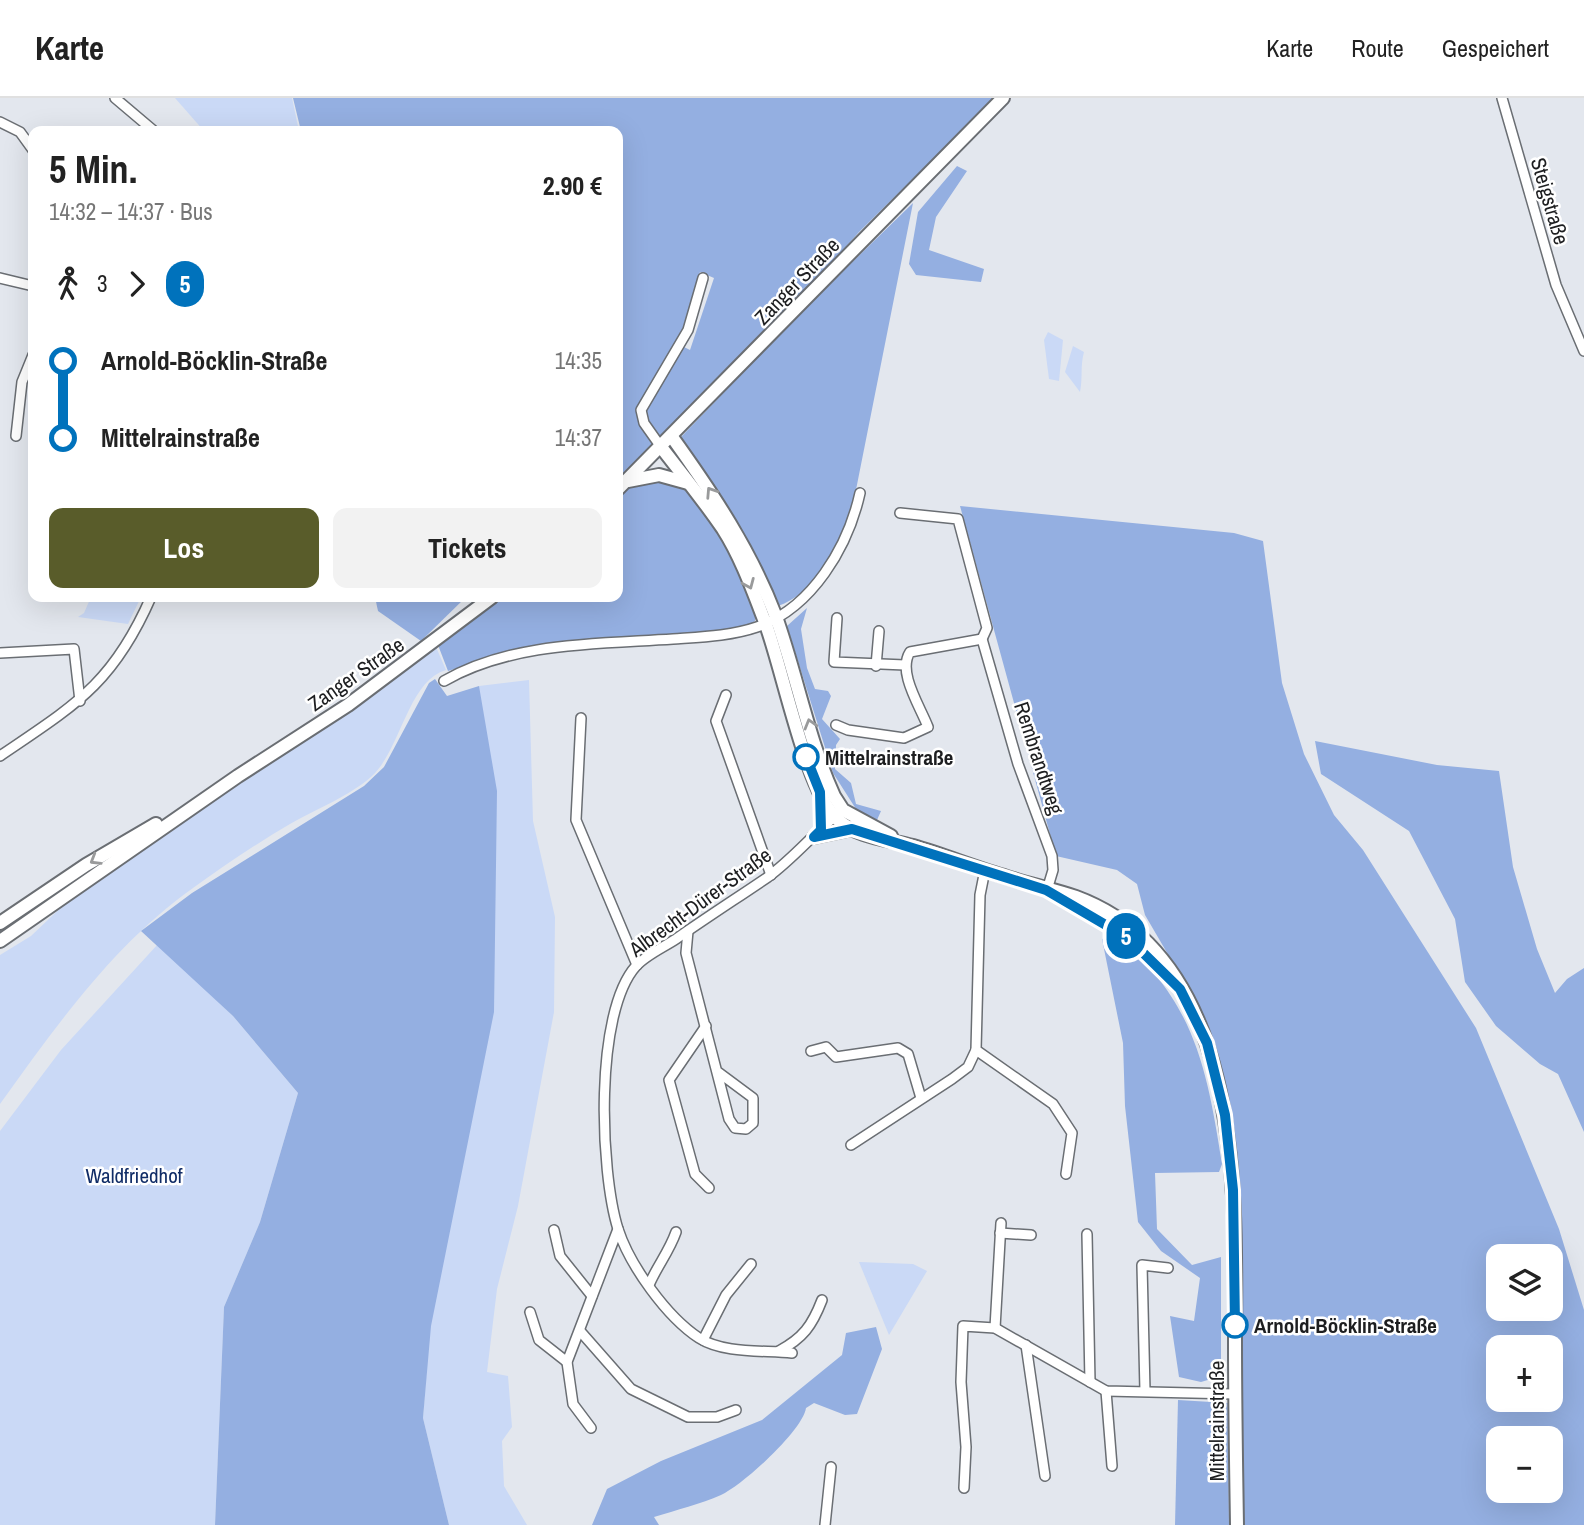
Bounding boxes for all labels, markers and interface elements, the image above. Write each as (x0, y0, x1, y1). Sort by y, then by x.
text: Karte (35, 26, 104, 70)
text: Karte (1266, 32, 1313, 64)
text: Route (1351, 32, 1404, 64)
text: Gespeichert (1442, 32, 1549, 64)
text: 5 Min. (49, 144, 137, 195)
street label: Steigstraße (1524, 154, 1576, 248)
text: 2.90 € (543, 168, 602, 203)
text: 14:32 – 14:37 · Bus (49, 196, 213, 227)
street label: Zanger Straße (748, 231, 846, 331)
icon: walk (49, 265, 87, 303)
icon: forward (118, 265, 156, 303)
text: 3 (97, 268, 108, 299)
text: 5 (180, 268, 190, 300)
text: Arnold-Böcklin-Straße (101, 343, 327, 378)
text: 14:35 (555, 345, 602, 376)
text: Mittelrainstraße (101, 420, 260, 455)
text: 14:37 (555, 422, 602, 453)
one-way arrow (707, 487, 720, 500)
button: Los (49, 508, 319, 588)
button: Tickets (333, 508, 602, 588)
one-way arrow (741, 577, 755, 589)
street label: Zanger Straße (302, 630, 410, 718)
street label: Rembrandtweg (1007, 698, 1071, 818)
one-way arrow (804, 718, 818, 730)
place label: Mittelrainstraße (825, 743, 953, 772)
marker: Mittelrainstraße (793, 744, 819, 770)
street label: Albrecht-Dürer-Straße (622, 840, 777, 964)
one-way arrow (89, 852, 102, 865)
line badge: 5 (1103, 913, 1149, 959)
text: 5 (1121, 920, 1131, 952)
park label: Waldfriedhof (86, 1161, 183, 1190)
map controls (1486, 1244, 1563, 1503)
button: layers (1486, 1244, 1563, 1321)
place label: Arnold-Böcklin-Straße (1254, 1311, 1437, 1340)
marker: Arnold-Böcklin-Straße (1222, 1312, 1248, 1338)
button: + (1486, 1335, 1563, 1412)
street label: Mittelrainstraße (1202, 1361, 1231, 1481)
button: − (1486, 1426, 1563, 1503)

